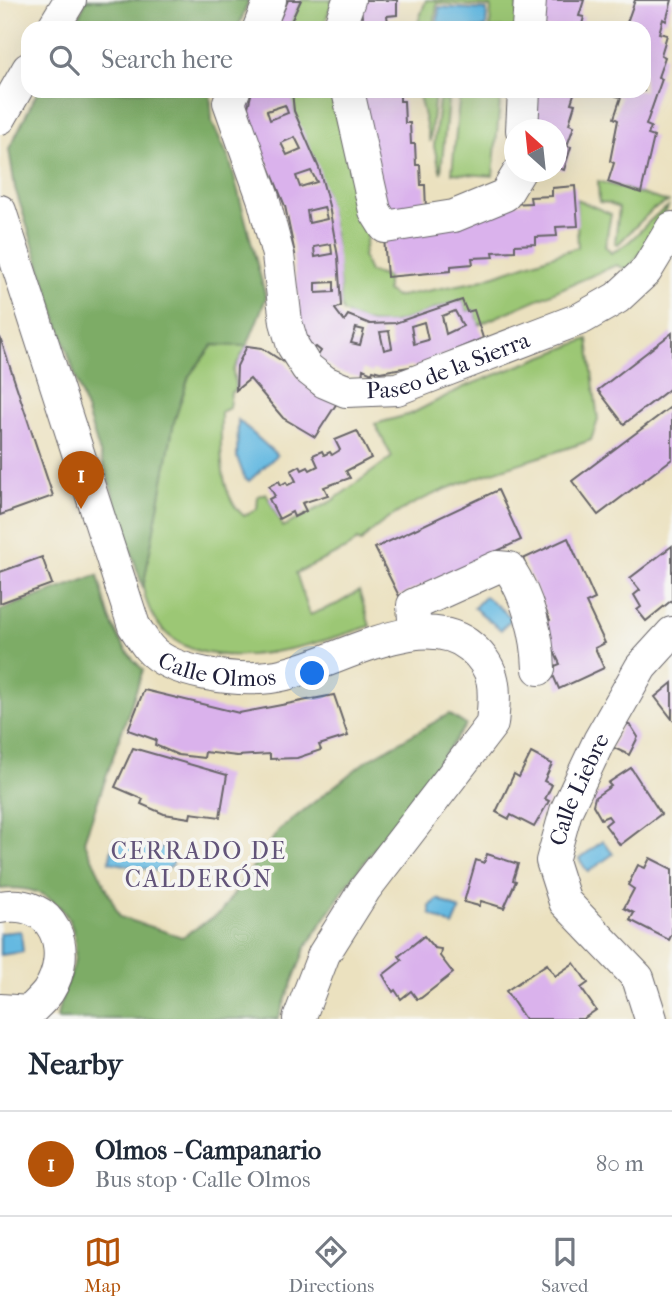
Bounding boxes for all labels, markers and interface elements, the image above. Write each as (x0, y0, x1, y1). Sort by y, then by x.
search box (21, 21, 651, 98)
icon: search (45, 41, 83, 79)
text: Search here (101, 44, 233, 75)
north arrow (504, 119, 567, 182)
street label: Paseo de la Sierra (366, 326, 534, 404)
pin: 1 (58, 451, 104, 509)
street label: Calle Olmos (154, 646, 277, 692)
your location (295, 656, 329, 690)
street label: Calle Liebre (543, 728, 614, 849)
district label: CERRADO DE CALDERÓN (111, 837, 287, 893)
text: Nearby (28, 1047, 123, 1082)
text: Olmos - Campanario (95, 1135, 321, 1166)
text: 1 (47, 1150, 55, 1177)
text: 80 m (596, 1150, 644, 1177)
text: Bus stop · Calle Olmos (95, 1166, 311, 1193)
tab: Map (84, 1233, 122, 1297)
tab: Directions (289, 1233, 374, 1297)
tab: Saved (541, 1233, 588, 1297)

